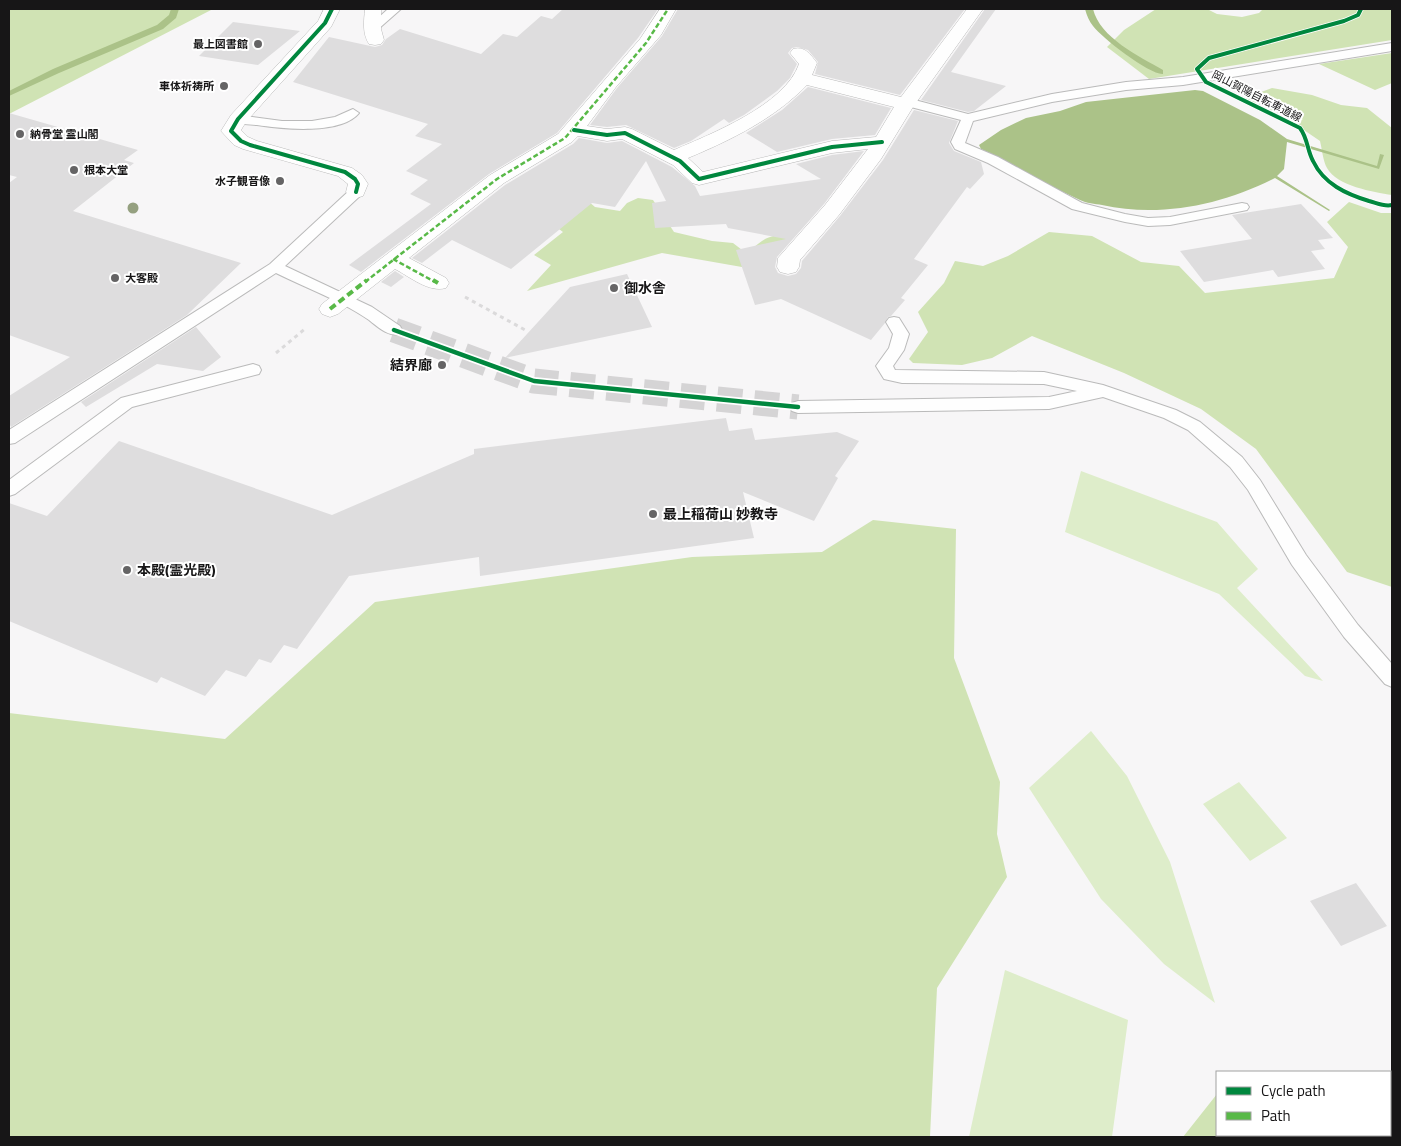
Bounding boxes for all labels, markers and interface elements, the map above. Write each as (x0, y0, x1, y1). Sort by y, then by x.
place label: 最上図書館 (193, 36, 248, 52)
marker: 最上図書館 (252, 38, 264, 50)
street label: 岡山賀陽自転車道線 (1209, 66, 1305, 126)
place label: 車体祈祷所 (159, 78, 214, 94)
marker: 車体祈祷所 (218, 80, 230, 92)
place label: 納骨堂 霊山閣 (30, 126, 98, 142)
marker: 納骨堂 霊山閣 (14, 128, 26, 140)
place label: 根本大堂 (84, 162, 128, 178)
marker: 根本大堂 (68, 164, 80, 176)
place label: 水子観音像 (215, 173, 270, 189)
marker: 水子観音像 (274, 175, 286, 187)
place label: 大客殿 (125, 270, 158, 286)
marker: 大客殿 (109, 272, 121, 284)
place label: 御水舎 (624, 277, 666, 298)
marker: 御水舎 (608, 282, 620, 294)
place label: 結界廊 (390, 354, 432, 375)
marker: 結界廊 (436, 359, 448, 371)
place label: 最上稲荷山 妙教寺 (663, 503, 778, 524)
marker: 最上稲荷山 妙教寺 (647, 508, 659, 520)
place label: 本殿(霊光殿) (137, 559, 216, 580)
marker: 本殿(霊光殿) (121, 564, 133, 576)
legend (1216, 1071, 1391, 1136)
text: Cycle path (1261, 1079, 1326, 1102)
text: Path (1261, 1104, 1291, 1127)

